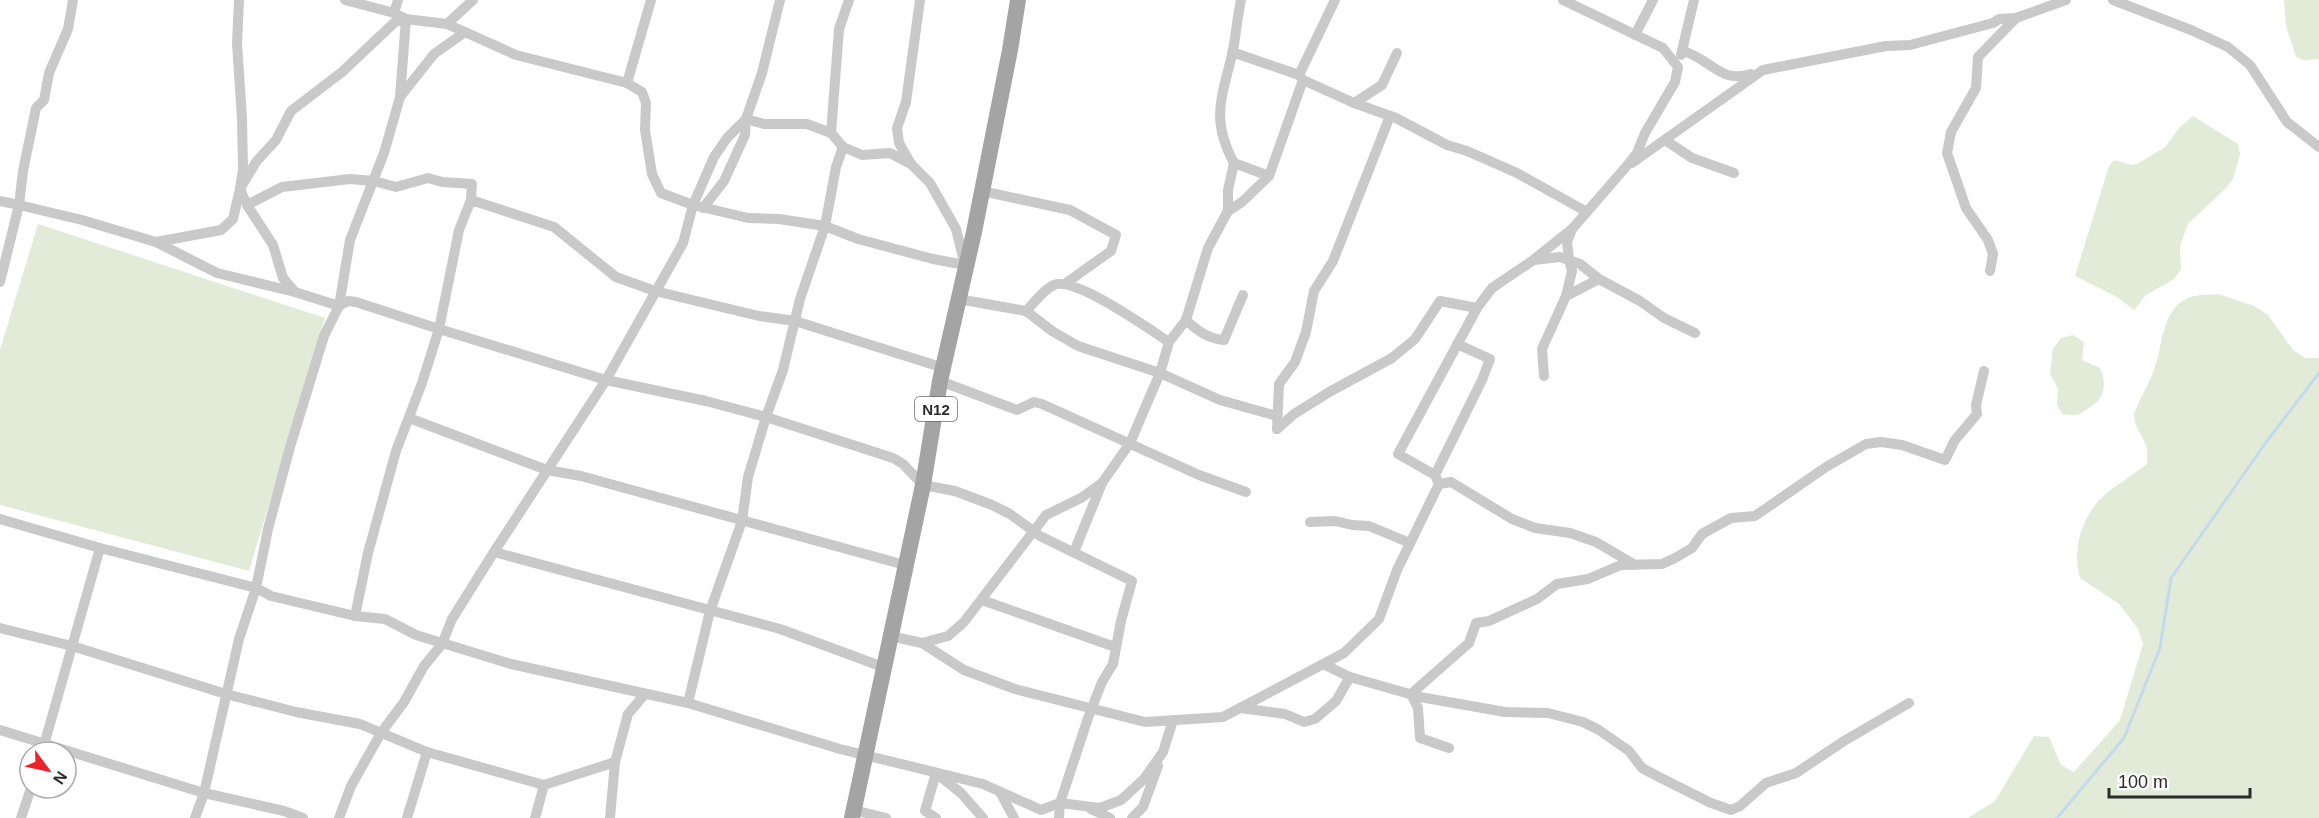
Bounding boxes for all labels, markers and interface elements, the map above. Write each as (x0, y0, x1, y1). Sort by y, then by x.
road number: N12 (915, 397, 957, 421)
north arrow (18, 740, 78, 800)
scale bar (2109, 761, 2250, 799)
text: N (50, 768, 70, 787)
text: 100 m (2118, 772, 2168, 792)

